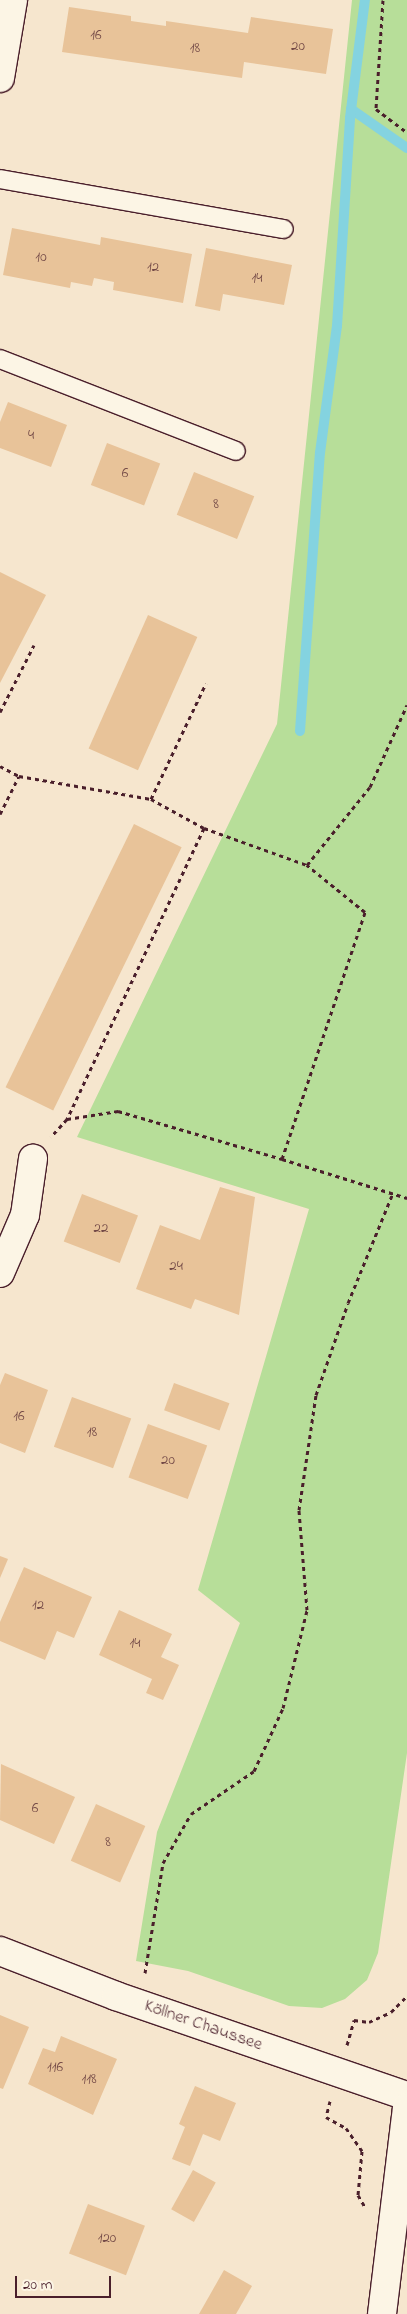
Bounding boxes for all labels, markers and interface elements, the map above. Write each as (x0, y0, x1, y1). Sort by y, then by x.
house number: 16 (90, 27, 102, 45)
house number: 20 (291, 38, 305, 56)
house number: 18 (190, 40, 200, 58)
house number: 10 (35, 249, 47, 267)
house number: 12 (147, 259, 159, 277)
house number: 14 (252, 270, 262, 288)
house number: 4 (28, 427, 34, 445)
house number: 6 (122, 465, 128, 483)
house number: 8 (213, 496, 219, 514)
house number: 22 (94, 1220, 108, 1238)
house number: 24 (169, 1258, 183, 1276)
house number: 16 (13, 1408, 25, 1426)
house number: 18 (87, 1424, 97, 1442)
house number: 20 (161, 1452, 175, 1470)
house number: 12 (32, 1597, 44, 1615)
house number: 14 (130, 1635, 140, 1653)
house number: 6 (32, 1800, 38, 1818)
house number: 8 (105, 1834, 111, 1852)
street label: Köllner Chaussee (141, 1996, 265, 2056)
house number: 116 (47, 2059, 63, 2077)
house number: 118 (81, 2071, 97, 2089)
house number: 120 (98, 2230, 116, 2248)
scale bar (18, 2266, 114, 2298)
text: 20 m (23, 2274, 52, 2296)

